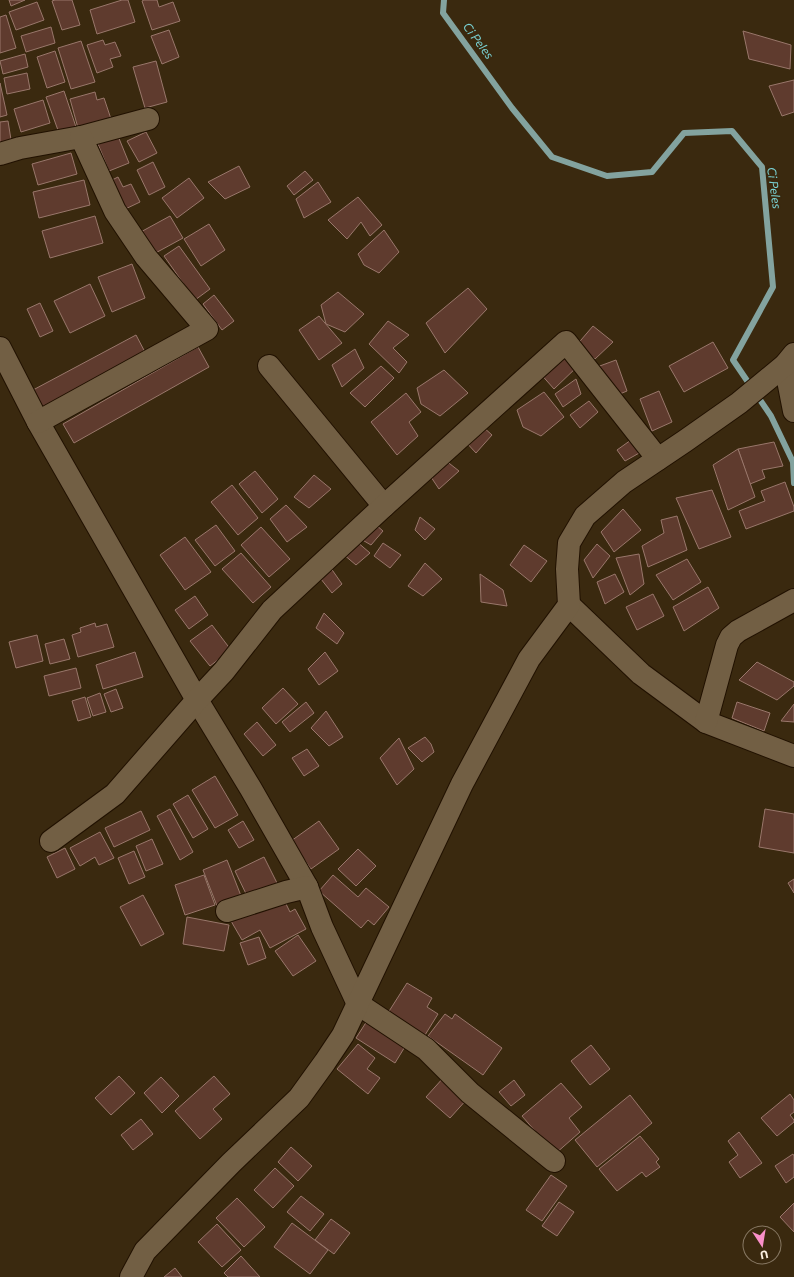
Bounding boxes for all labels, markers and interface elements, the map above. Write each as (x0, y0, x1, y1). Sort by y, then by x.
water label: Ci Peles (461, 19, 497, 62)
water label: Ci Peles (765, 166, 785, 210)
north arrow (742, 1225, 782, 1265)
text: U (759, 1248, 769, 1262)

